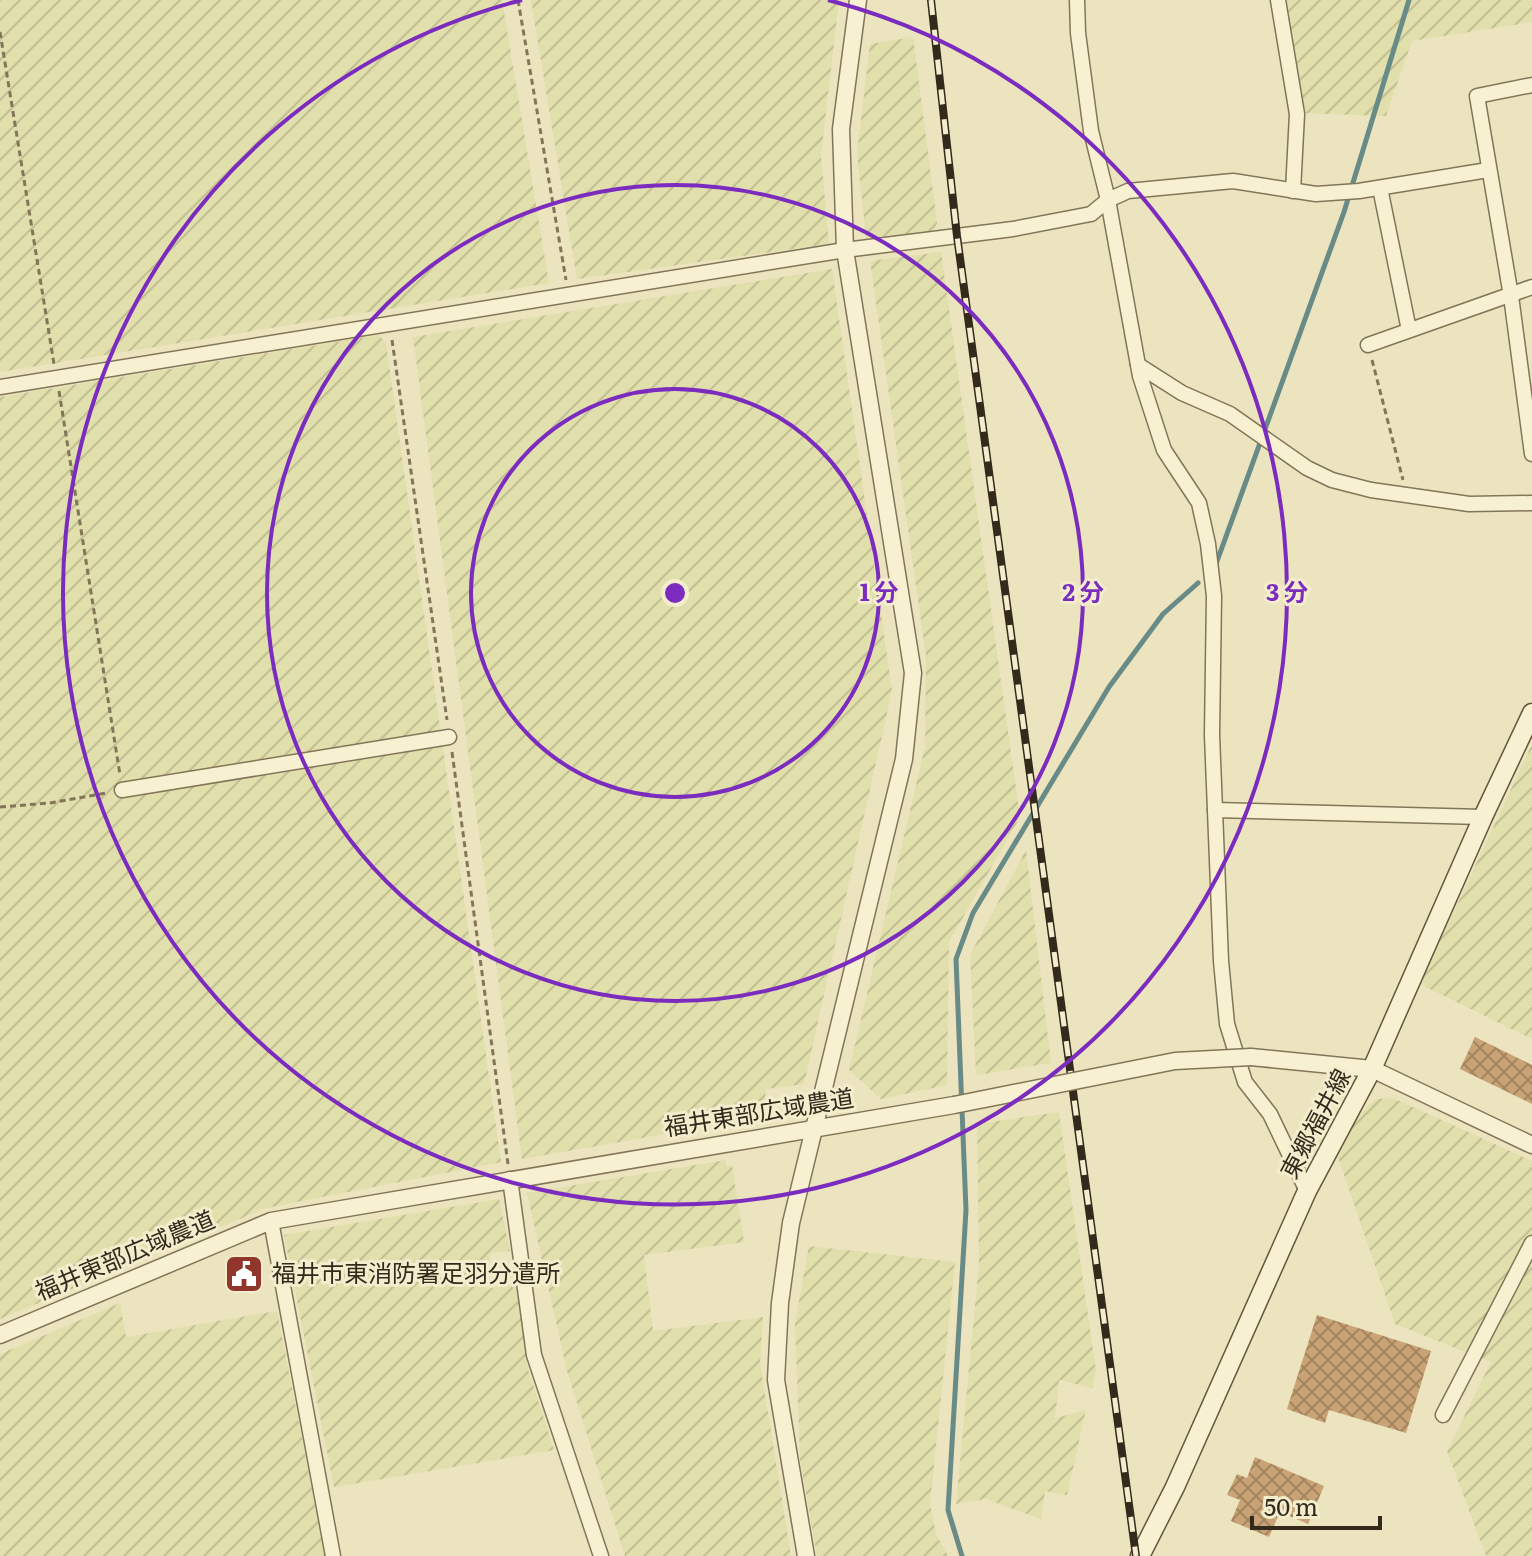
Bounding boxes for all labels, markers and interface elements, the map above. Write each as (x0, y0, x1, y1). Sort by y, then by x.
text: 1 分 (860, 573, 898, 608)
text: 2 分 (1062, 573, 1104, 608)
text: 3 分 (1266, 573, 1308, 608)
centre of rings (661, 579, 689, 607)
street label: 東郷福井線 (1270, 1062, 1357, 1184)
street label: 福井東部広域農道 (661, 1078, 856, 1143)
street label: 福井東部広域農道 (29, 1200, 219, 1307)
public building icon: 福井市東消防署足羽分遣所 (223, 1253, 265, 1295)
place label: 福井市東消防署足羽分遣所 (272, 1254, 560, 1289)
scale bar (1252, 1480, 1380, 1530)
text: 50 m (1264, 1488, 1318, 1523)

